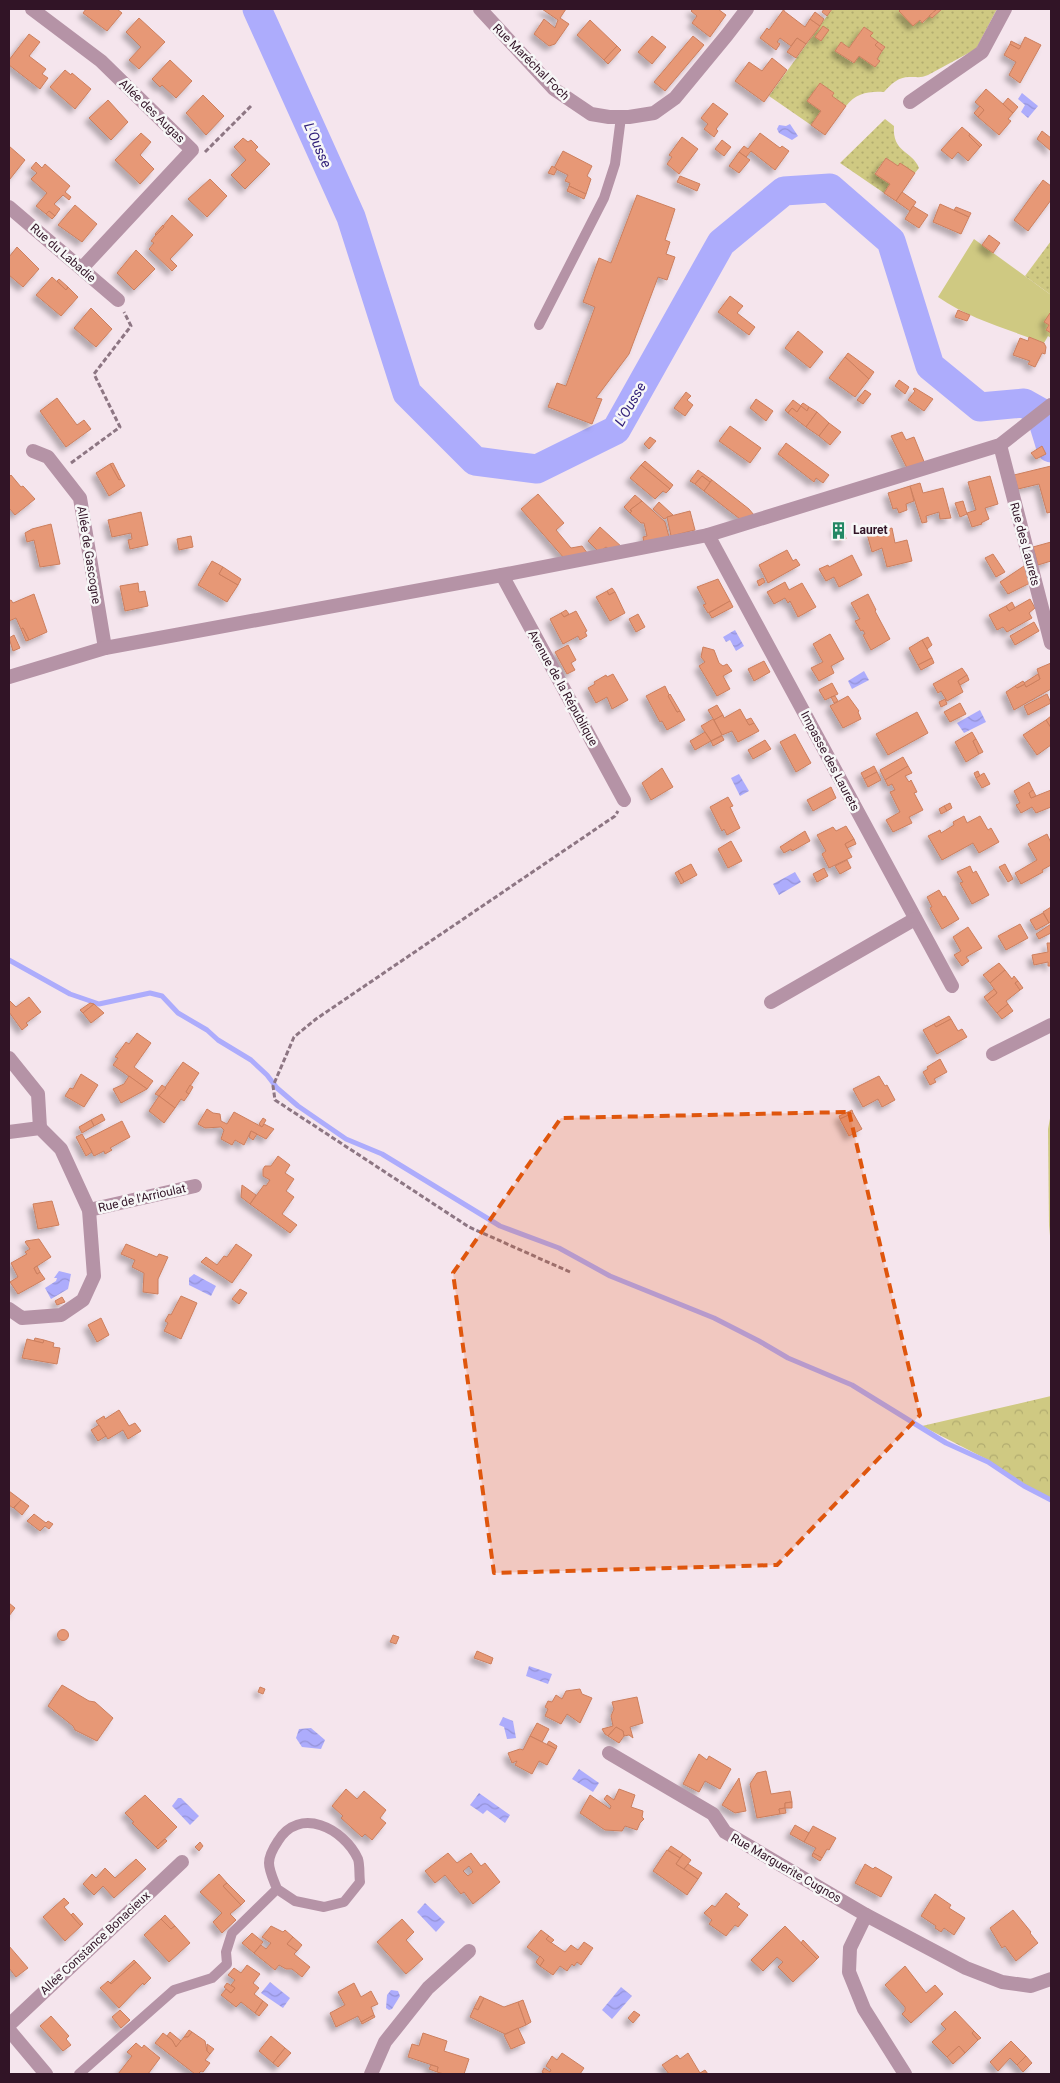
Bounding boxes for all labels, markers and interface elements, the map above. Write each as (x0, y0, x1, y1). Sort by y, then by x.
street label: Rue Maréchal Foch (490, 21, 572, 103)
street label: Allée des Augas (116, 76, 188, 146)
water label: L'Ousse (301, 120, 335, 170)
street label: Rue du Labadie (27, 221, 99, 285)
water label: L'Ousse (611, 379, 649, 429)
street label: Rue des Laurets (1007, 501, 1043, 587)
street label: Allée de Gascogne (74, 505, 104, 605)
building icon: Lauret (829, 520, 849, 540)
place label: Lauret (853, 523, 887, 537)
street label: Avenue de la République (525, 628, 601, 748)
street label: Impasse des Laurets (798, 709, 862, 813)
street label: Rue de l'Arrioulat (97, 1181, 187, 1215)
street label: Rue Marguerite Cugnos (728, 1831, 844, 1905)
street label: Allée Constance Bonacieux (37, 1888, 153, 1998)

